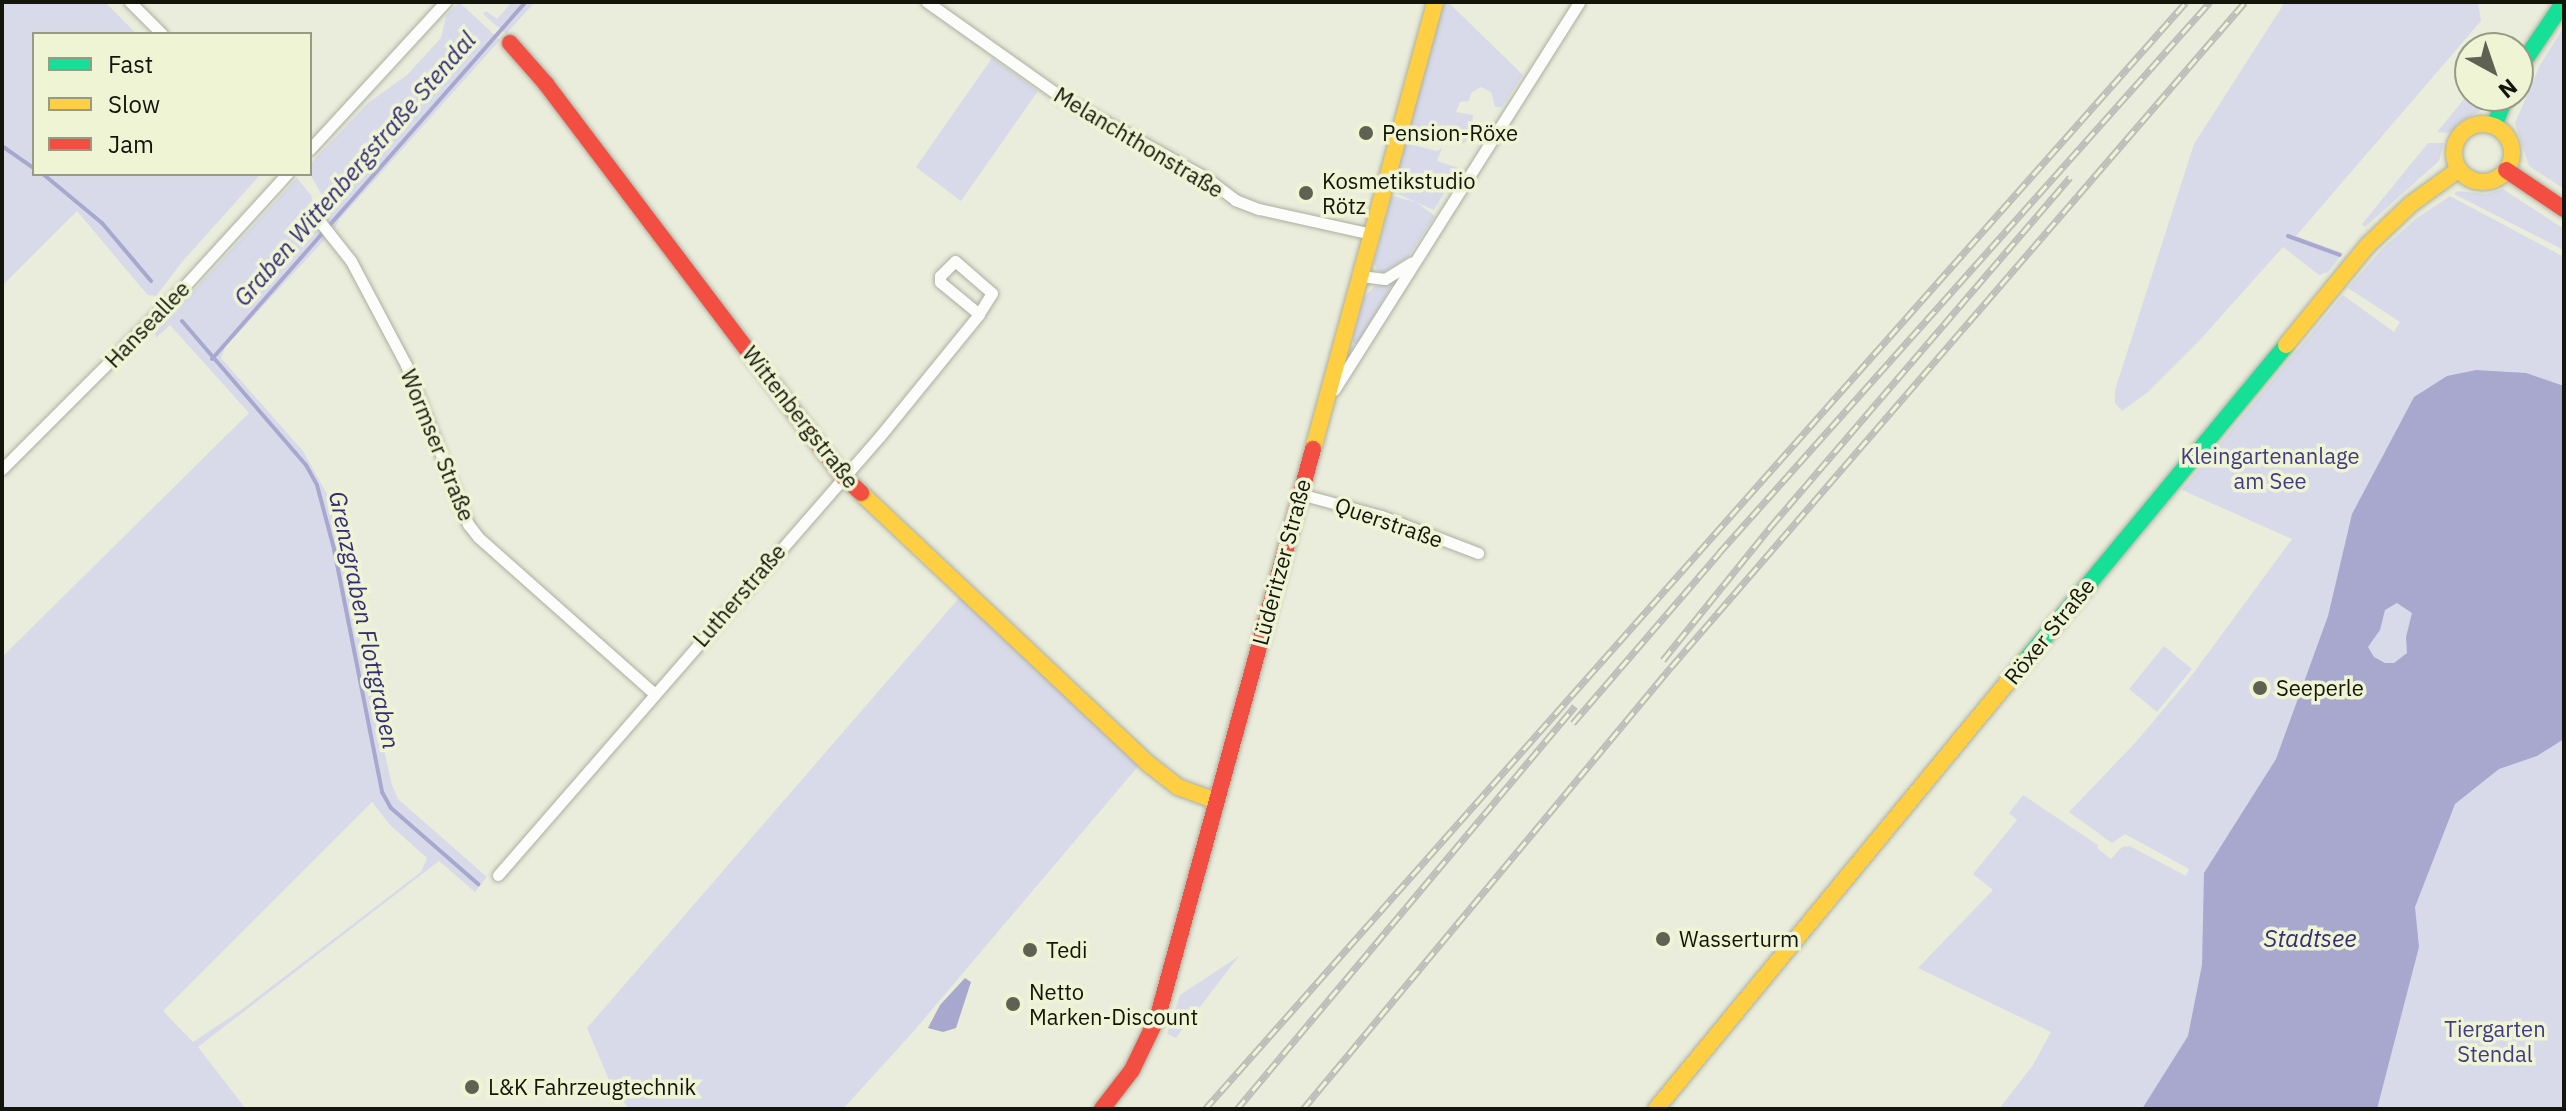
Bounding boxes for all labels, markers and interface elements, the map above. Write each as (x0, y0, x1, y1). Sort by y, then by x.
water label: Graben Wittenbergstraße Stendal (228, 26, 482, 312)
legend (32, 32, 312, 176)
north arrow (2454, 32, 2534, 112)
text: Fast (108, 48, 153, 80)
text: N (2493, 73, 2524, 105)
street label: Melanchthonstraße (1050, 81, 1228, 203)
text: Slow (108, 88, 160, 120)
place label: Pension-Röxe (1382, 120, 1518, 146)
marker: Pension-Röxe (1357, 124, 1375, 142)
text: Jam (108, 128, 154, 160)
place label: Kosmetikstudio Rötz (1322, 167, 1476, 218)
marker: Kosmetikstudio Rötz (1297, 184, 1315, 202)
street label: Hanseallee (99, 275, 195, 373)
street label: Wittenbergstraße (737, 341, 865, 493)
street label: Wormser Straße (396, 365, 480, 525)
park label: Kleingartenanlage am See (2180, 442, 2360, 494)
street label: Lüderitzer Straße (1246, 476, 1316, 648)
water label: Grenzgraben Flottgraben (323, 489, 405, 751)
street label: Querstraße (1332, 491, 1446, 553)
street label: Lutherstraße (687, 538, 791, 652)
street label: Röxer Straße (1998, 573, 2100, 689)
place label: Seeperle (2276, 675, 2364, 701)
marker: Seeperle (2251, 679, 2269, 697)
water label: Stadtsee (2264, 925, 2356, 953)
place label: Wasserturm (1679, 926, 1799, 952)
marker: Wasserturm (1654, 930, 1672, 948)
place label: Tedi (1046, 937, 1087, 963)
marker: Tedi (1021, 941, 1039, 959)
place label: Netto Marken-Discount (1029, 978, 1198, 1030)
marker: Netto Marken-Discount (1004, 995, 1022, 1013)
park label: Tiergarten Stendal (2444, 1015, 2546, 1066)
place label: L&K Fahrzeugtechnik (488, 1074, 696, 1100)
marker: L&K Fahrzeugtechnik (463, 1078, 481, 1096)

